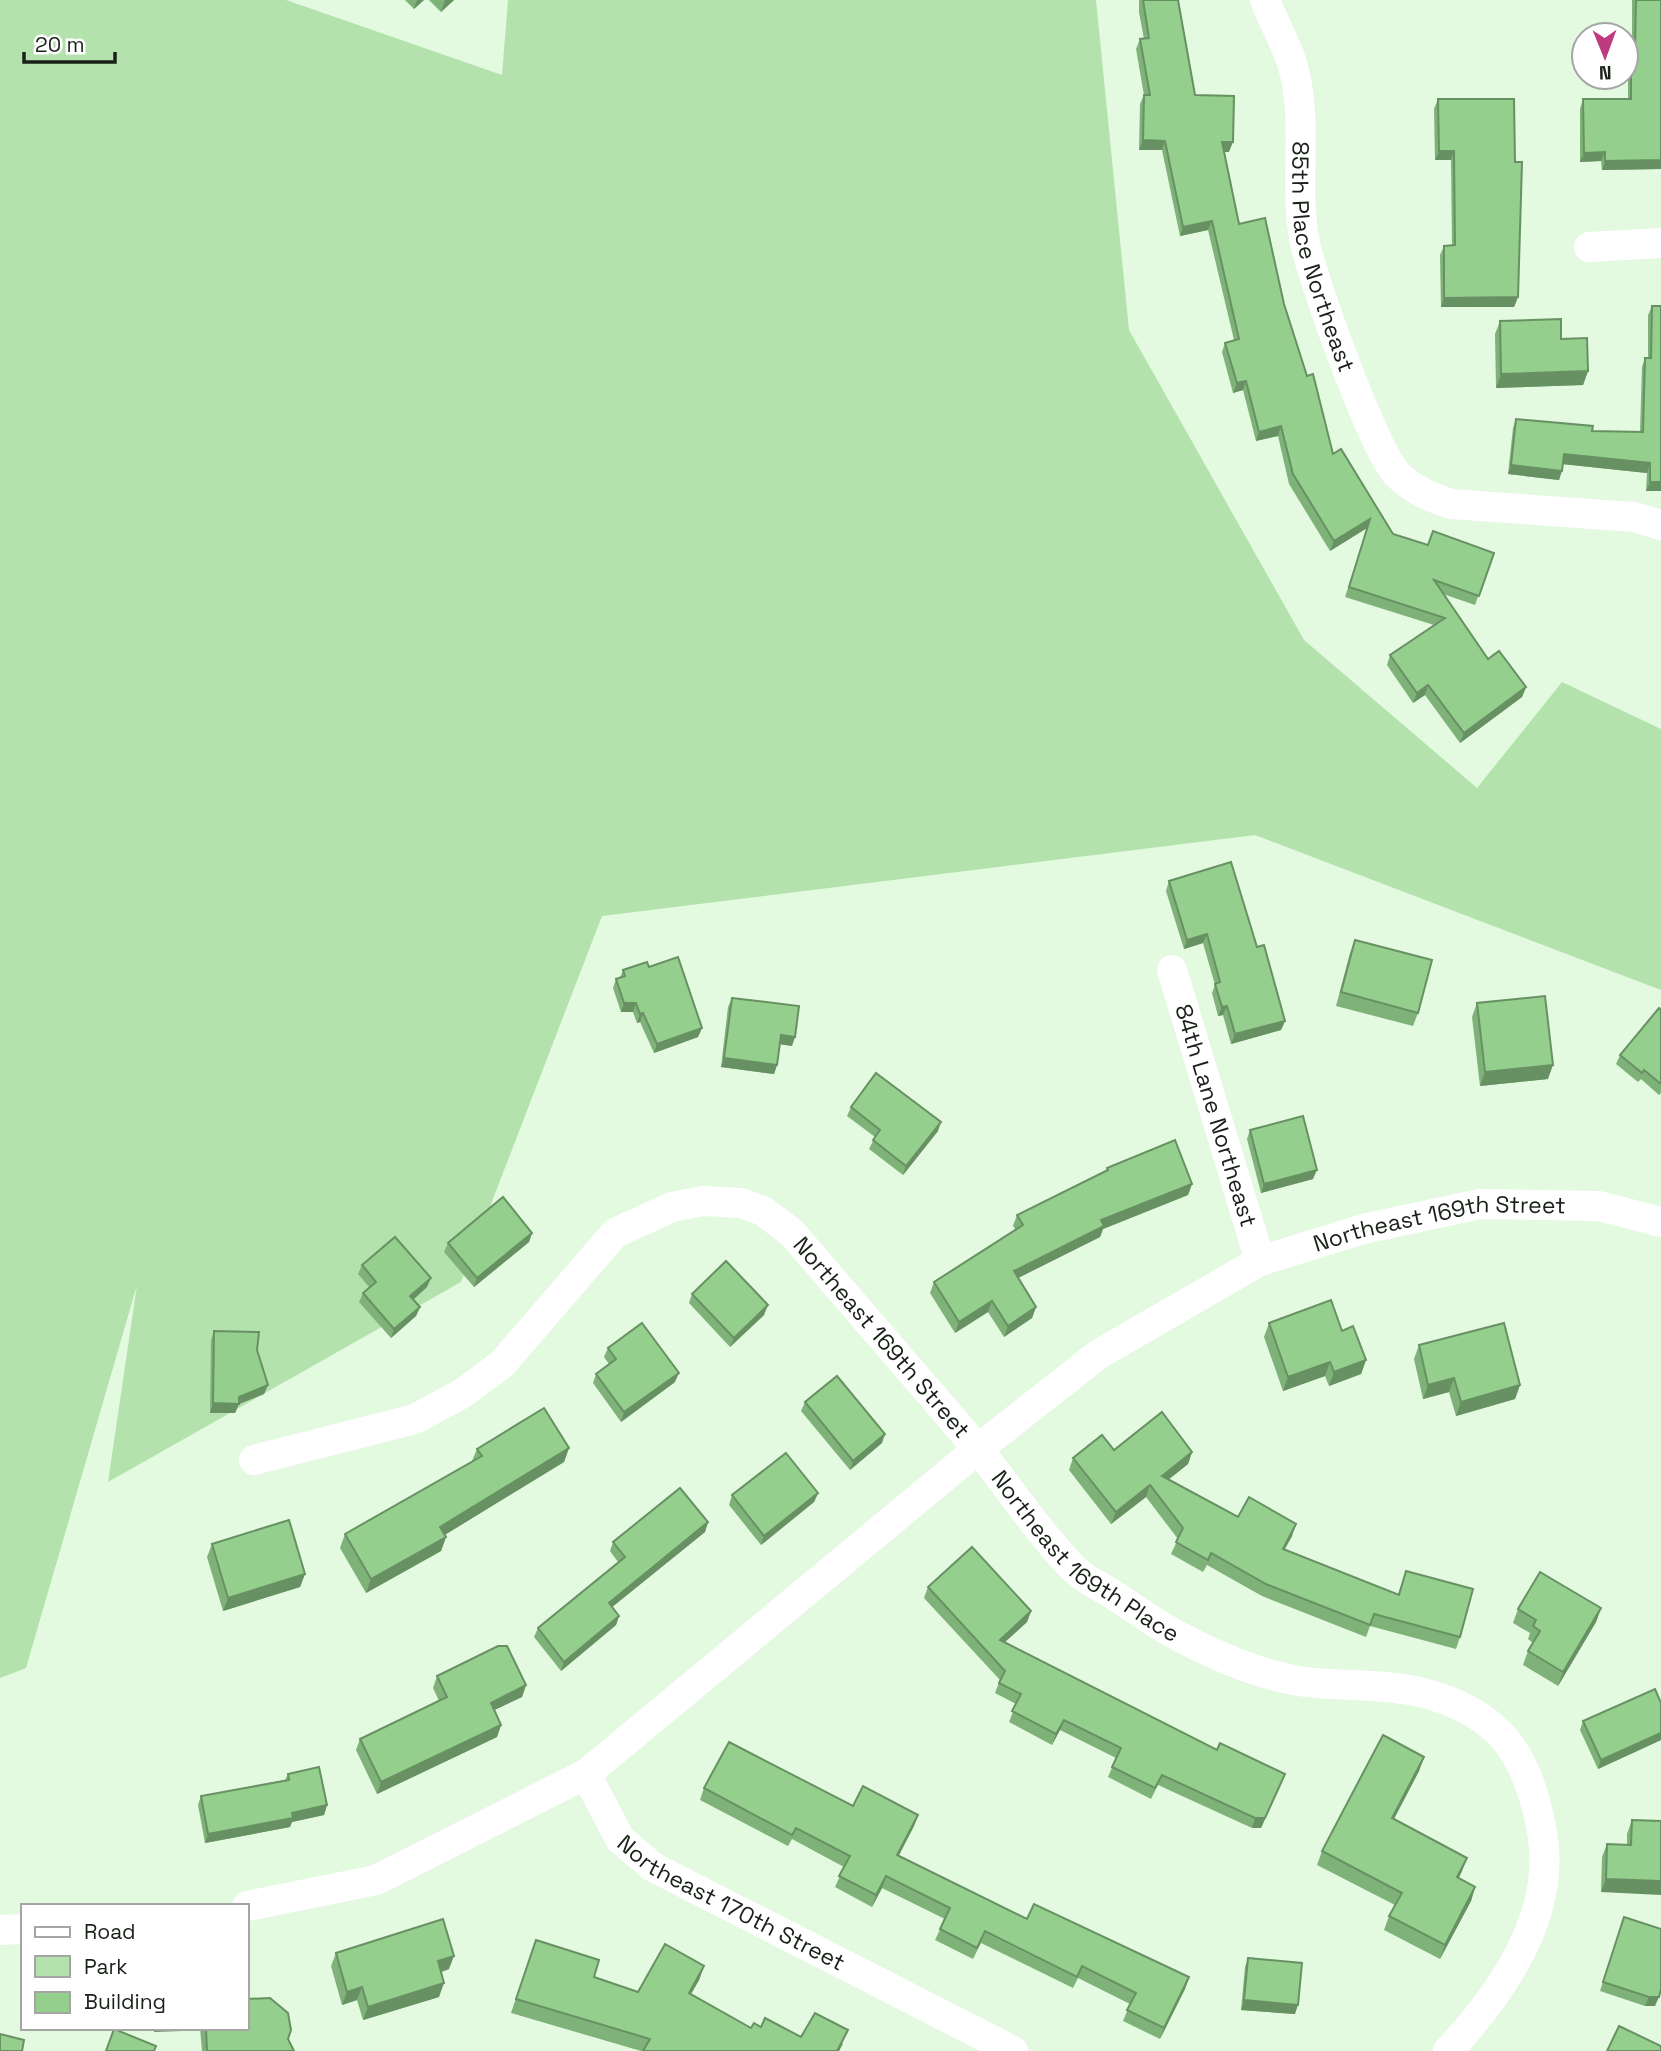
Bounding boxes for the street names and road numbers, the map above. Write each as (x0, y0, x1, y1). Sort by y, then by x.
street label: 85th Place Northeast (1285, 141, 1362, 376)
street label: 84th Lane Northeast (1168, 1001, 1264, 1230)
street label: Northeast 169th Street (1309, 1189, 1566, 1259)
street label: Northeast 169th Street (787, 1230, 977, 1444)
street label: Northeast 169th Place (985, 1464, 1185, 1649)
street label: Northeast 170th Street (611, 1828, 850, 1978)

